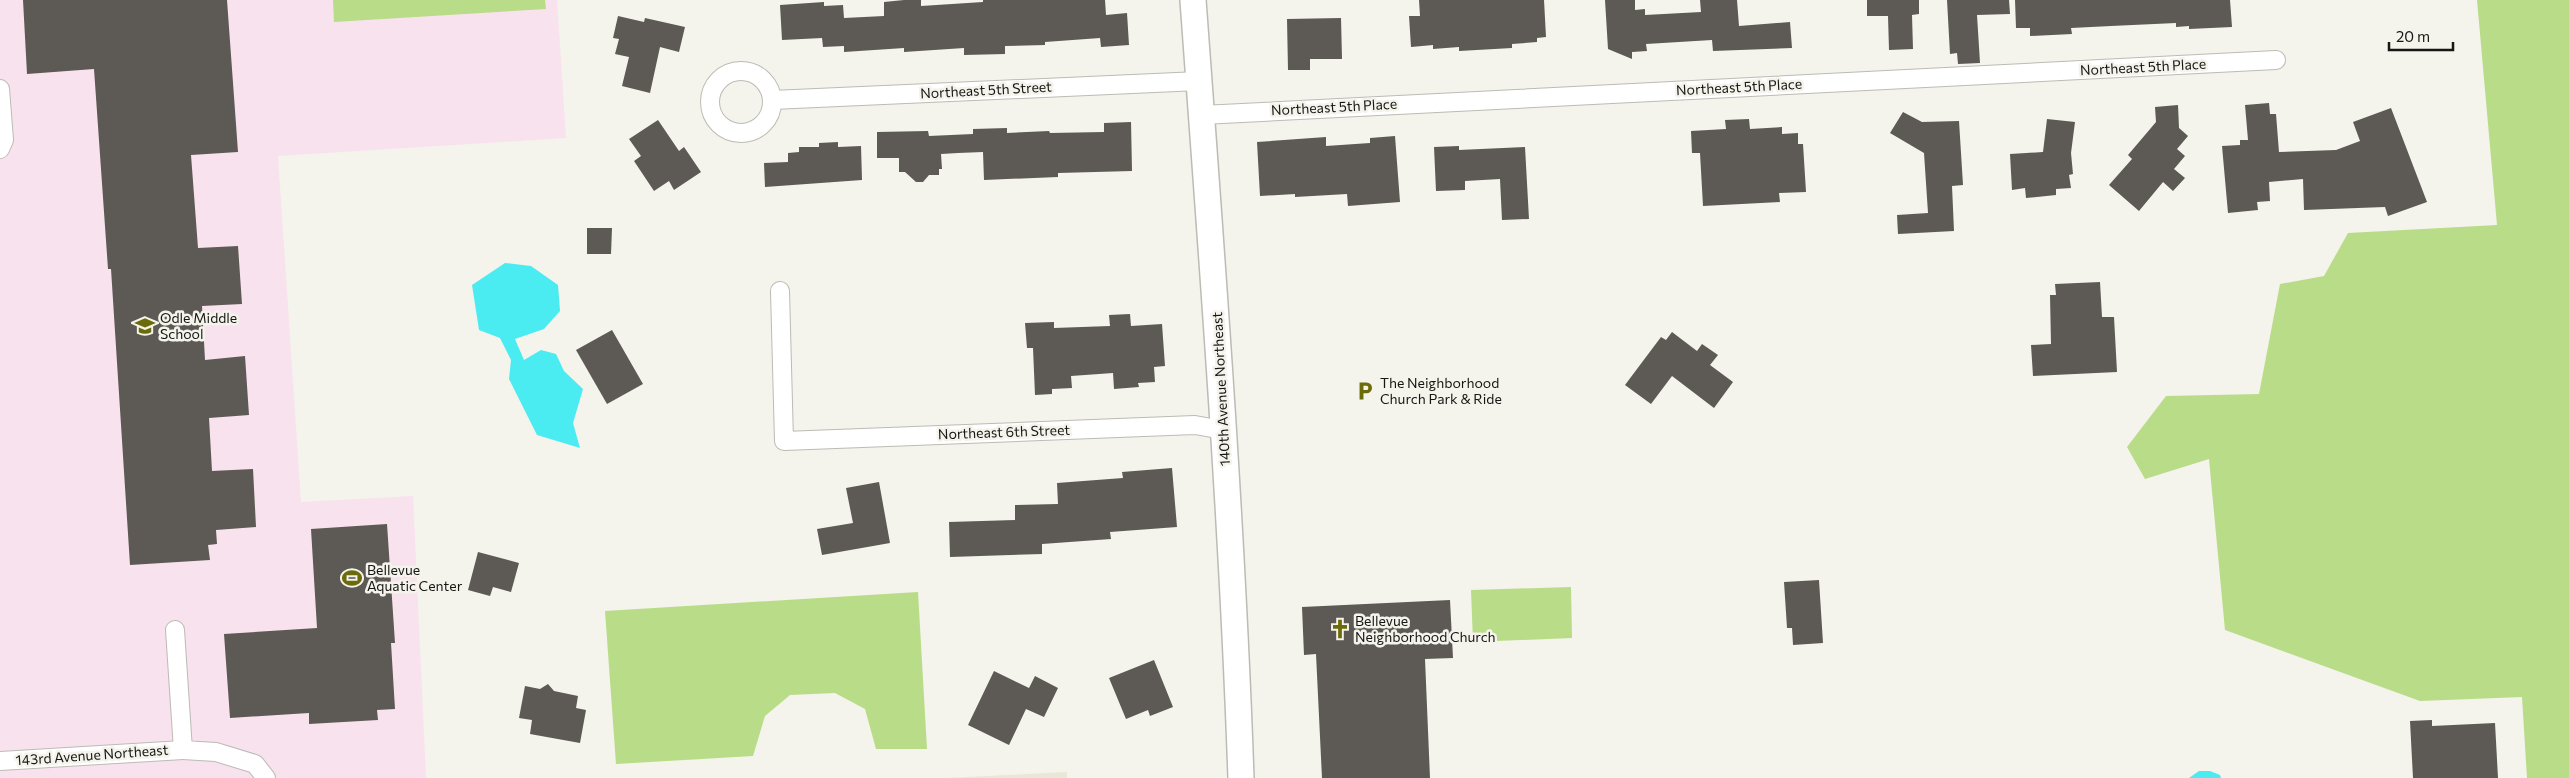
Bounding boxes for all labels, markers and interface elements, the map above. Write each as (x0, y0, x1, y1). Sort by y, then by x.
scale bar (2389, 20, 2453, 52)
text: 20 m (2396, 27, 2430, 45)
street label: Northeast 5th Place (2080, 55, 2206, 78)
street label: Northeast 5th Place (1676, 75, 1802, 98)
street label: Northeast 5th Street (920, 78, 1052, 101)
street label: Northeast 5th Place (1271, 95, 1397, 118)
place label: Odle Middle School (160, 309, 237, 342)
street label: 140th Avenue Northeast (1208, 311, 1233, 467)
school or university icon: Odle Middle School (134, 315, 156, 337)
place label: The Neighborhood Church Park & Ride (1380, 374, 1502, 407)
parking icon: The Neighborhood Church Park & Ride (1354, 380, 1376, 402)
street label: Northeast 6th Street (938, 421, 1071, 442)
place label: Bellevue Aquatic Center (367, 561, 463, 594)
sports icon: Bellevue Aquatic Center (341, 567, 363, 589)
place label: Bellevue Neighborhood Church (1355, 612, 1496, 645)
church icon: Bellevue Neighborhood Church (1329, 618, 1351, 640)
street label: 143rd Avenue Northeast (15, 741, 169, 768)

